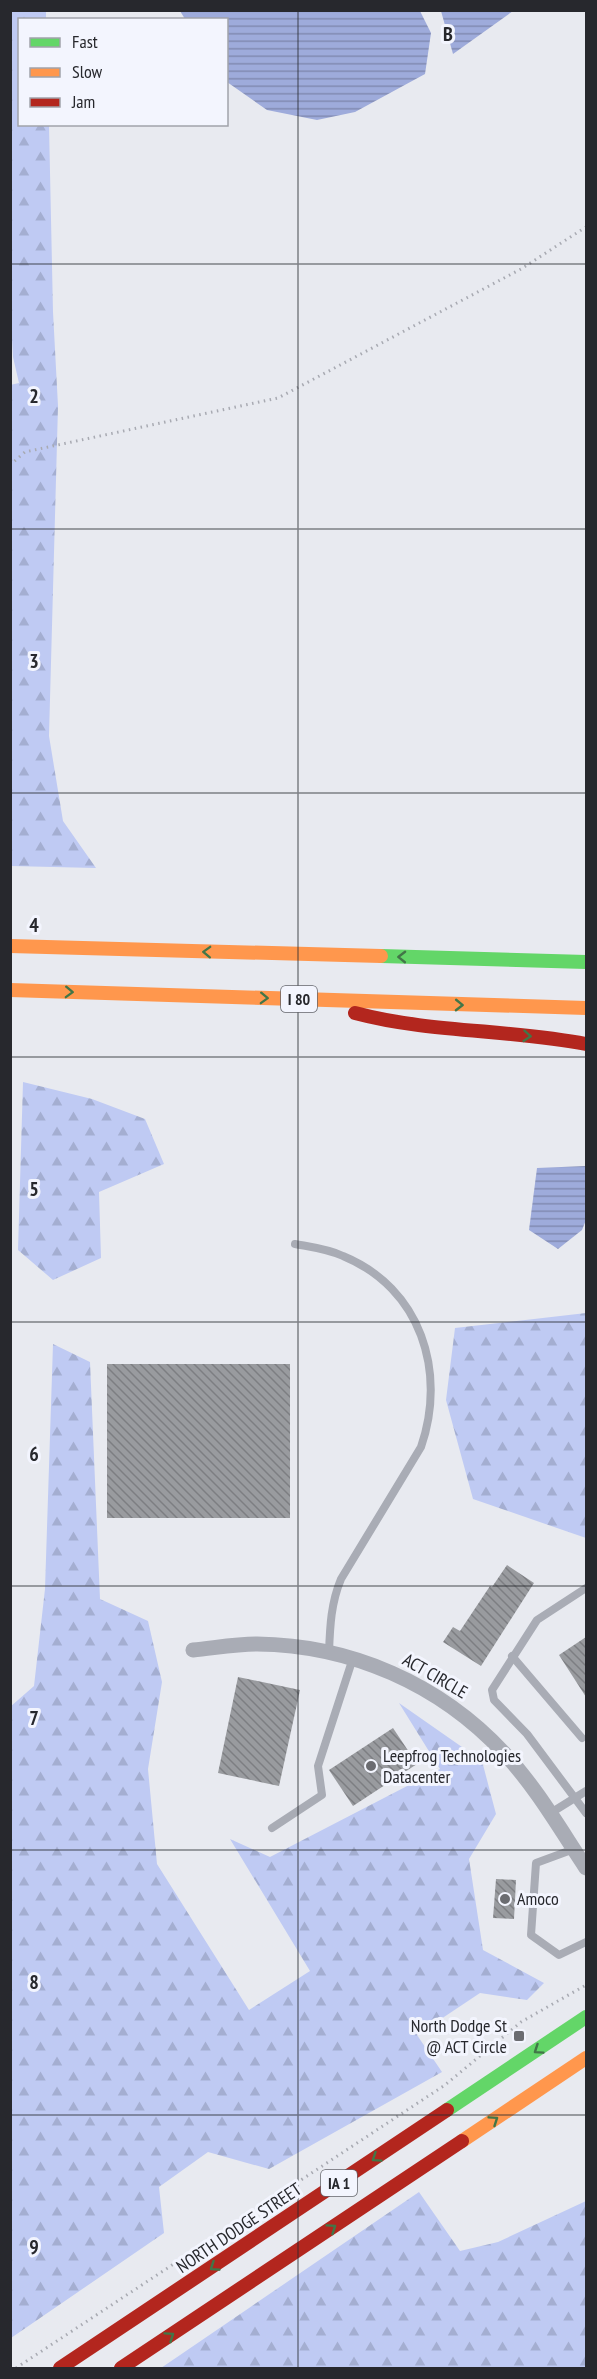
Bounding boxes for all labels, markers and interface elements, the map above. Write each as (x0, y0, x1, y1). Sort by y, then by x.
legend (18, 18, 228, 126)
text: B (443, 21, 453, 47)
text: Fast (72, 30, 98, 53)
text: Slow (72, 60, 103, 83)
text: Jam (71, 90, 95, 113)
text: 2 (29, 383, 39, 409)
text: 3 (29, 648, 39, 674)
text: 4 (29, 912, 39, 938)
one-way arrow (203, 946, 212, 958)
one-way arrow (398, 951, 407, 963)
one-way arrow (64, 986, 73, 998)
road number: I 80 (281, 986, 317, 1012)
one-way arrow (259, 992, 268, 1004)
one-way arrow (454, 999, 463, 1011)
one-way arrow (523, 1029, 532, 1042)
text: 5 (29, 1176, 39, 1202)
text: 6 (29, 1441, 39, 1467)
street label: ACT CIRCLE (399, 1648, 472, 1703)
text: 7 (29, 1705, 39, 1731)
place label: Leepfrog Technologies Datacenter (383, 1744, 521, 1788)
marker: Leepfrog Technologies Datacenter (364, 1759, 378, 1773)
place label: Amoco (517, 1887, 559, 1910)
marker: Amoco (498, 1892, 512, 1906)
text: 8 (29, 1969, 39, 1995)
place label: North Dodge St @ ACT Circle (411, 2014, 507, 2058)
marker: North Dodge St @ ACT Circle (512, 2029, 526, 2043)
one-way arrow (534, 2043, 545, 2054)
one-way arrow (488, 2115, 498, 2127)
one-way arrow (372, 2151, 383, 2162)
road number: IA 1 (321, 2170, 357, 2196)
street label: NORTH DODGE STREET (172, 2177, 306, 2278)
one-way arrow (325, 2224, 336, 2235)
text: 9 (29, 2234, 39, 2260)
one-way arrow (209, 2259, 220, 2270)
one-way arrow (163, 2332, 174, 2343)

